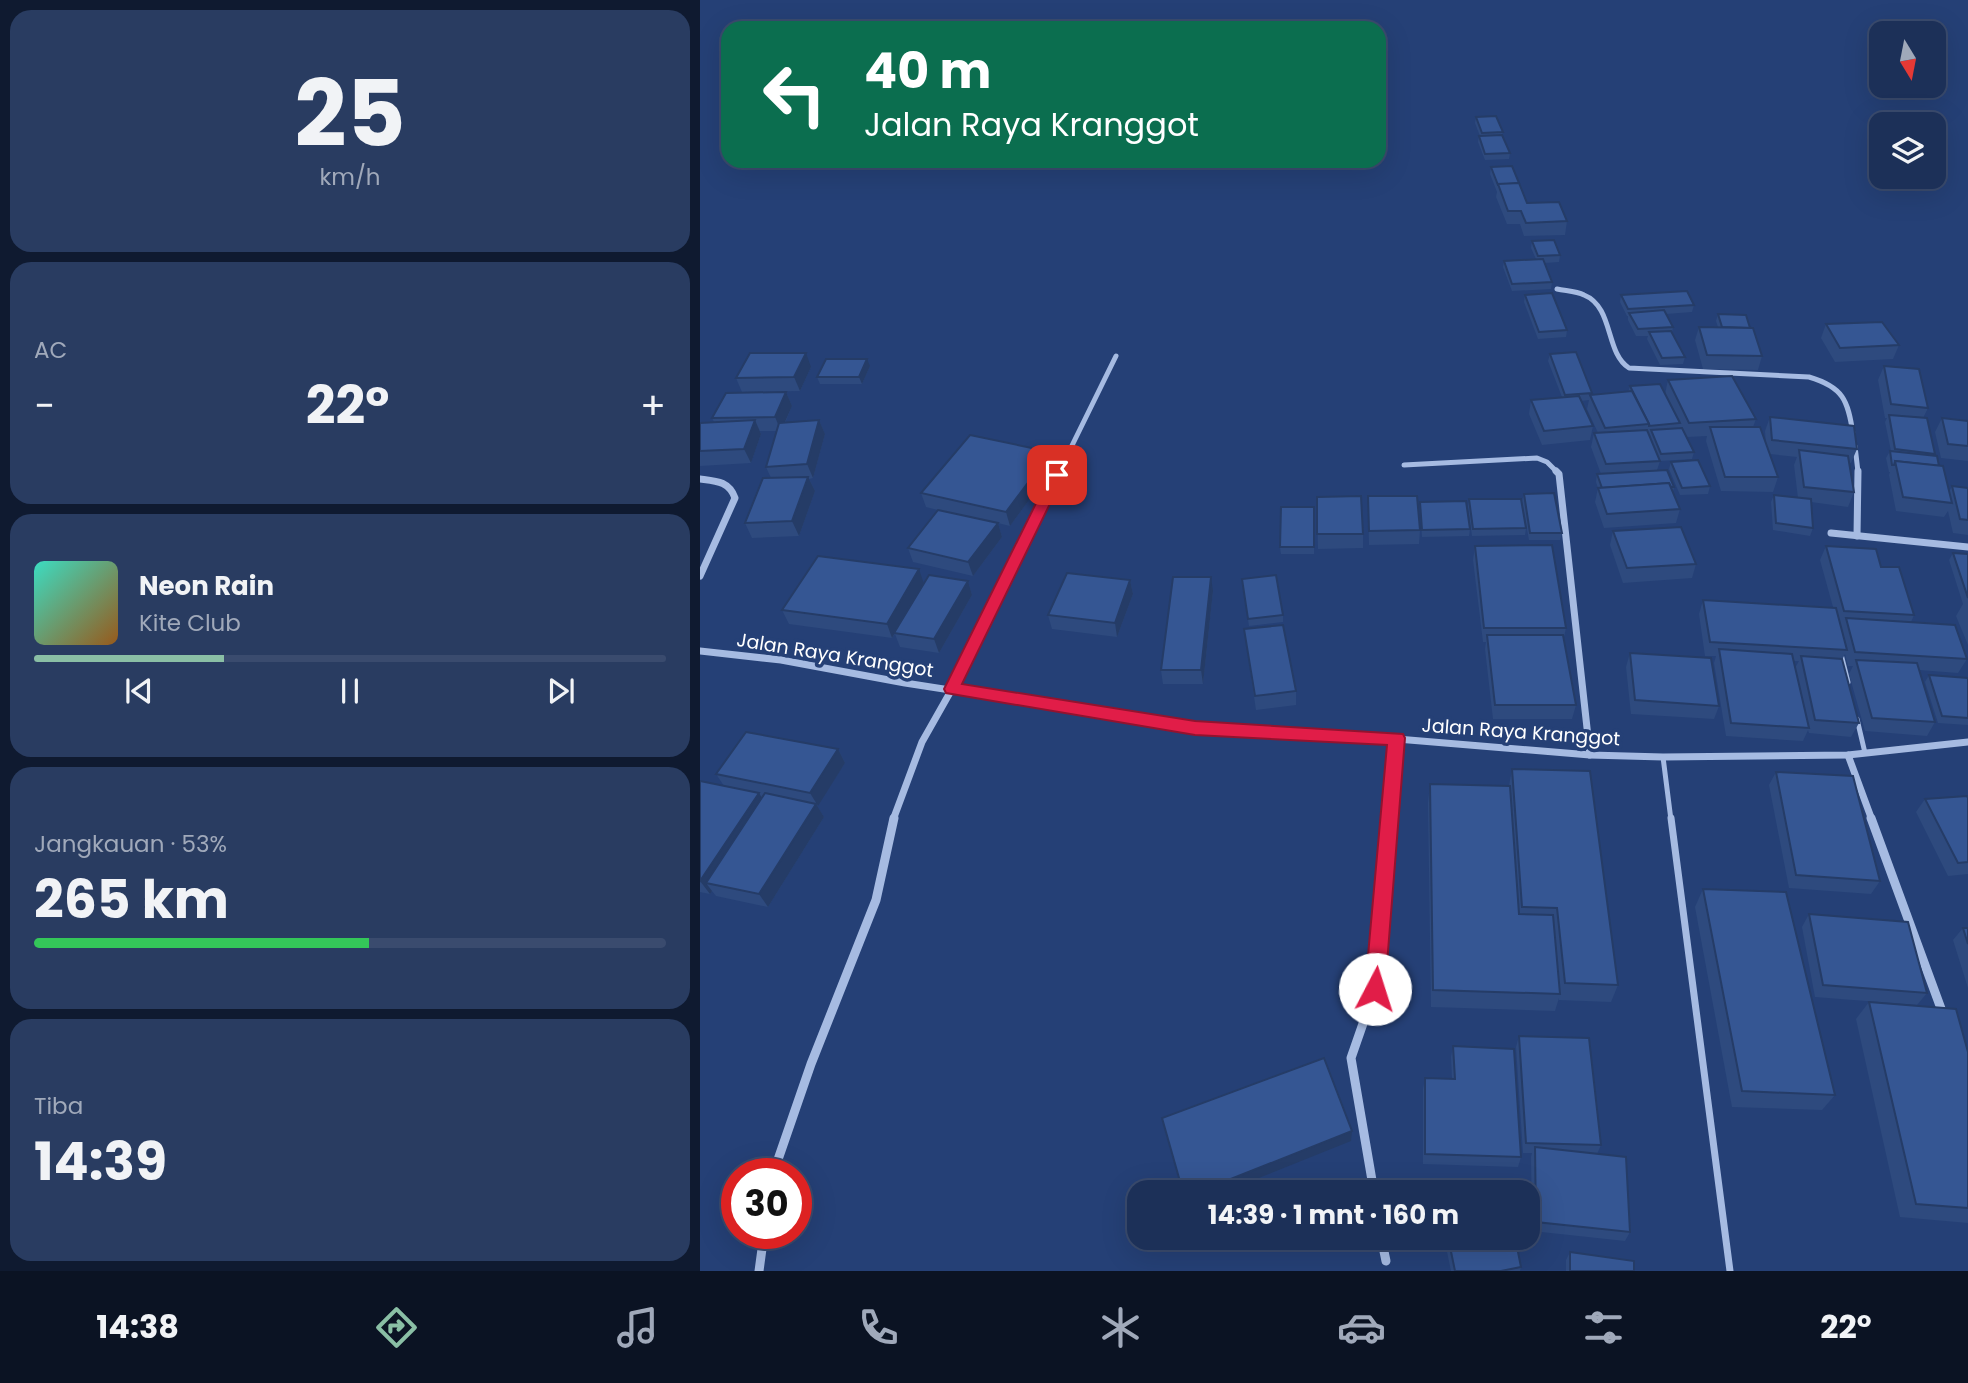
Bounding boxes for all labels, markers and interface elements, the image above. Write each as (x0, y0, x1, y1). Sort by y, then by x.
north arrow (1869, 21, 1946, 98)
map controls (1869, 21, 1946, 189)
text: 40 m (864, 37, 991, 105)
icon: left (749, 49, 840, 140)
text: 25 (294, 50, 406, 178)
text: Jalan Raya Kranggot (864, 102, 1199, 147)
button: layers (1869, 112, 1946, 189)
text: km/h (319, 161, 381, 193)
text: AC (34, 334, 67, 366)
text: 22° (306, 369, 389, 442)
text: − (34, 379, 55, 432)
text: + (640, 379, 666, 432)
pin (1027, 445, 1087, 505)
icon: arrive (1038, 456, 1076, 494)
text: Neon Rain (139, 568, 274, 604)
text: Kite Club (139, 607, 241, 639)
street label: Jalan Raya Kranggot (735, 626, 935, 684)
icon: previous (120, 672, 158, 710)
icon: pause (331, 672, 369, 710)
icon: next (542, 672, 580, 710)
street label: Jalan Raya Kranggot (1421, 712, 1621, 752)
text: Jangkauan · 53% (34, 828, 227, 860)
text: 265 km (34, 863, 229, 936)
position arrow (1338, 952, 1412, 1026)
text: Tiba (34, 1090, 83, 1122)
text: 14:39 (34, 1125, 167, 1198)
speed limit sign: 30 (721, 1158, 812, 1249)
text: 14:39 · 1 mnt · 160 m (1208, 1197, 1459, 1233)
icon: directions (372, 1303, 421, 1352)
icon: music (613, 1303, 662, 1352)
icon: phone (854, 1303, 903, 1352)
icon: climate (1096, 1303, 1145, 1352)
icon: car (1337, 1303, 1386, 1352)
icon: filters (1579, 1303, 1628, 1352)
text: 14:38 (96, 1304, 179, 1349)
text: 22° (1820, 1304, 1872, 1349)

